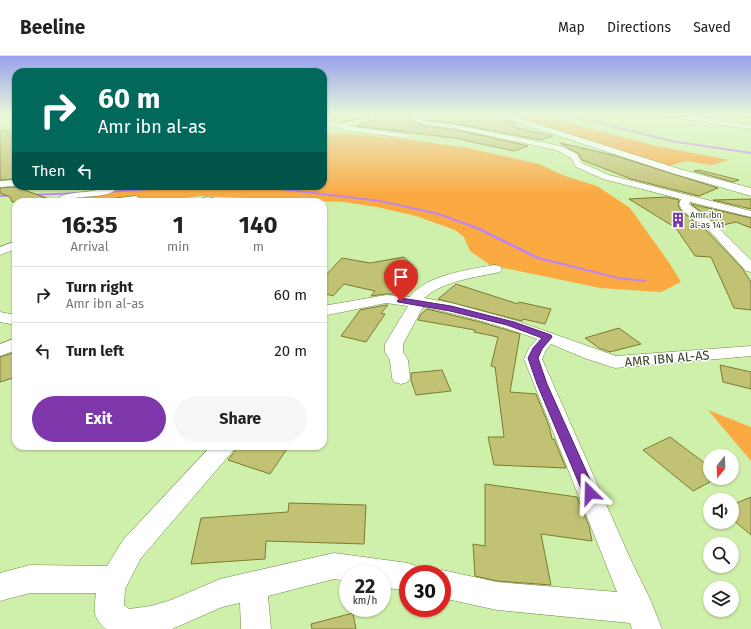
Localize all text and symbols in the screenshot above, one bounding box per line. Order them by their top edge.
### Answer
text: Beeline [20,16,85,39]
text: Map [558,19,585,36]
text: Directions [607,19,671,36]
text: Saved [693,19,731,36]
text: 60 m [98,82,160,115]
icon: right [32,84,84,136]
text: Amr ibn al-as [98,116,206,138]
icon: left [74,160,96,182]
text: Then [32,162,66,180]
place label: Amr ibn al-as 141 [690,210,724,230]
text: 16:35 [61,211,118,239]
text: 1 [173,211,184,239]
text: 140 [239,211,278,239]
building icon: Amr ibn al-as 141 [669,211,687,229]
text: Arrival [70,239,109,254]
text: min [167,239,189,254]
text: m [253,239,264,254]
pin [384,260,418,301]
icon: arrive [390,266,412,288]
text: Turn right [66,278,133,296]
icon: right [32,284,54,306]
text: 60 m [274,286,307,304]
text: Amr ibn al-as [66,296,144,311]
icon: left [32,340,54,362]
text: Turn left [66,342,124,360]
text: 20 m [274,342,307,360]
street label: AMR IBN AL-AS [624,347,710,370]
button: Exit [32,396,166,442]
button: Share [174,396,307,442]
north arrow [703,449,739,485]
map controls [703,449,739,617]
position arrow [569,472,611,514]
button: sound [703,493,739,529]
button: search [703,537,739,573]
speed limit sign: 30 [399,565,451,617]
text: 22 [355,574,375,598]
button: layers [703,581,739,617]
text: km/h [353,595,377,607]

